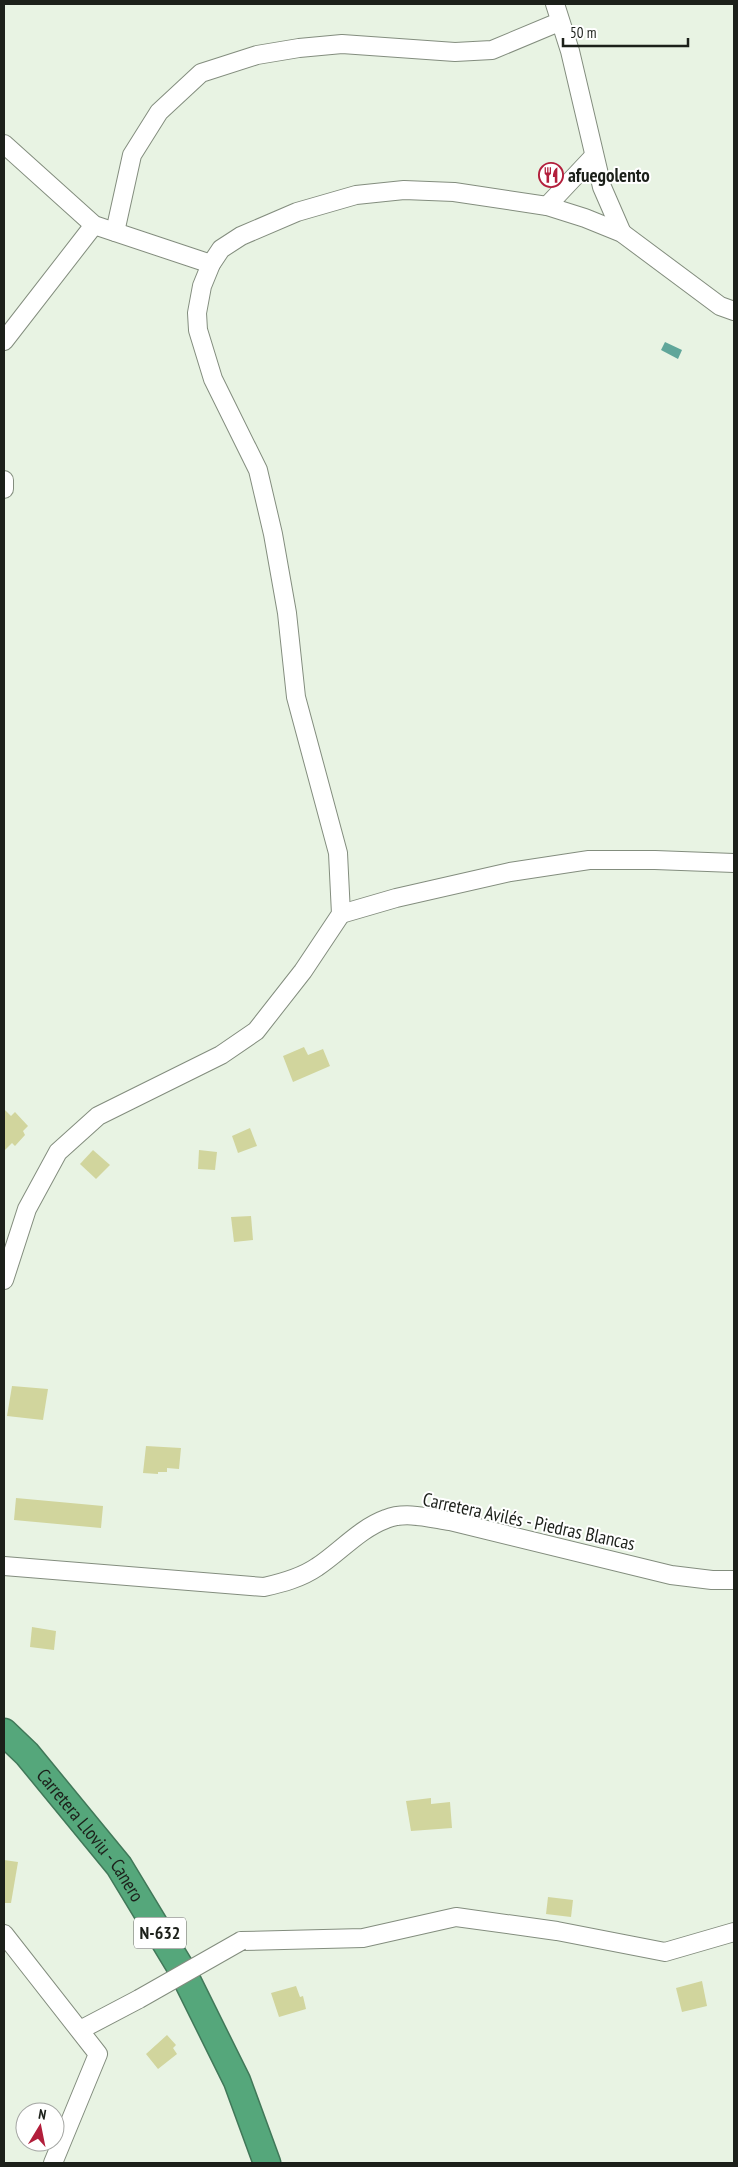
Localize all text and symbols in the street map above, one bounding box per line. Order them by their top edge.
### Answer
scale bar [563,15,688,47]
text: 50 m [570,23,596,42]
restaurant icon: afuegolento [538,162,564,188]
place label: afuegolento [568,163,650,187]
street label: Carretera Avilés - Piedras Blancas [421,1487,637,1555]
street label: Carretera Lloviu - Canero [32,1763,150,1906]
road number: N-632 [134,1918,186,1949]
north arrow [15,2102,65,2152]
text: N [37,2105,48,2124]

